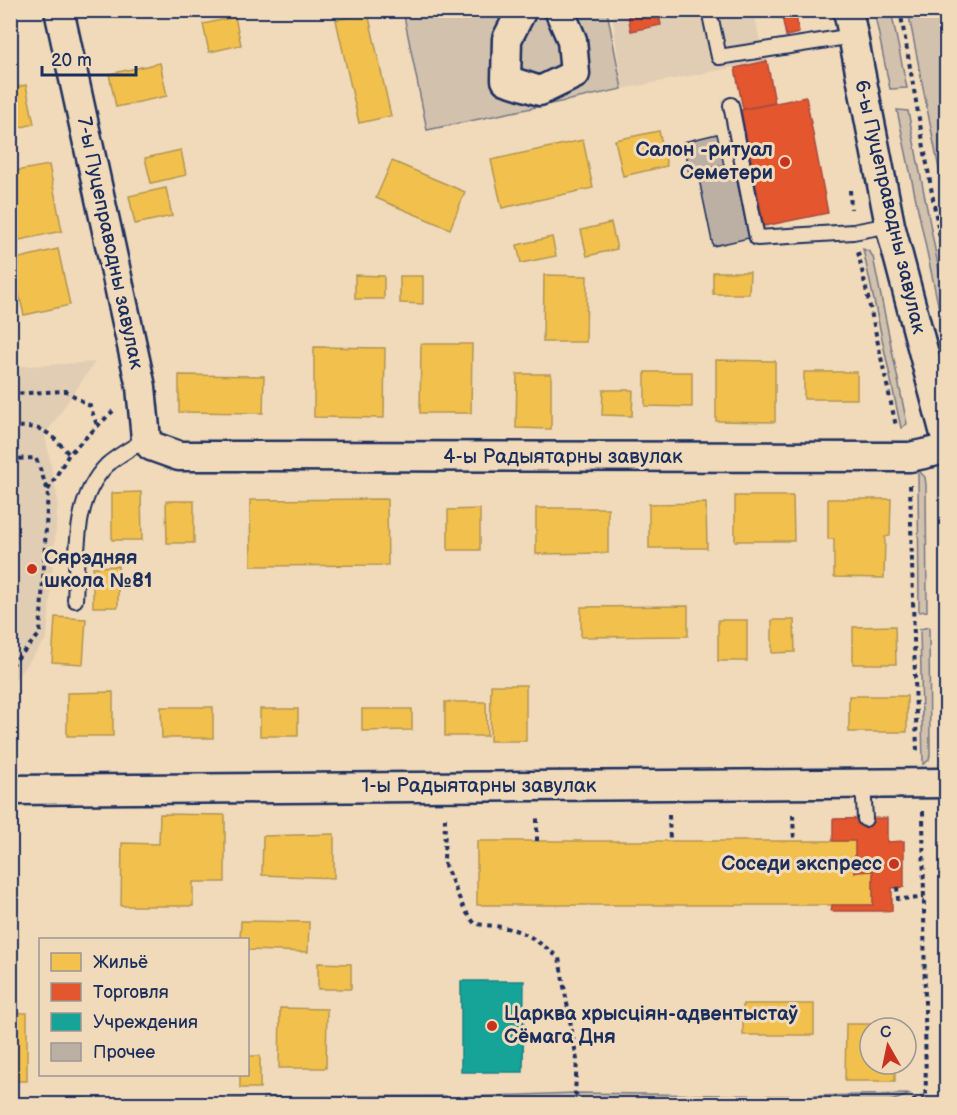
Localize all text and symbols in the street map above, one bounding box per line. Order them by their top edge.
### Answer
scale bar [42,39,136,77]
text: 20 m [51,50,92,71]
street label: 6-ы Пуцеправодны завулак [849,78,931,337]
street label: 7-ы Пуцеправодны завулак [72,115,149,372]
place label: Салон -ритуал Семетери [635,138,773,185]
marker: Салон -ритуал Семетери [778,155,792,169]
street label: 4-ы Радыятарны завулак [443,445,683,469]
place label: Сярэдняя школа №81 [44,546,152,593]
marker: Сярэдняя школа №81 [25,562,39,576]
street label: 1-ы Радыятарны завулак [362,774,597,798]
place label: Соседи экспресс [721,852,882,876]
marker: Соседи экспресс [887,857,901,871]
legend [39,938,249,1076]
text: Жильё [93,952,148,973]
text: Торговля [93,982,169,1003]
place label: Царква хрысціян-адвентыстаў Сёмага Дня [504,1002,798,1049]
text: Учреждения [93,1012,198,1033]
north arrow [858,1016,918,1076]
marker: Царква хрысціян-адвентыстаў Сёмага Дня [485,1019,499,1033]
text: С [879,1022,893,1043]
text: Прочее [93,1042,155,1063]

